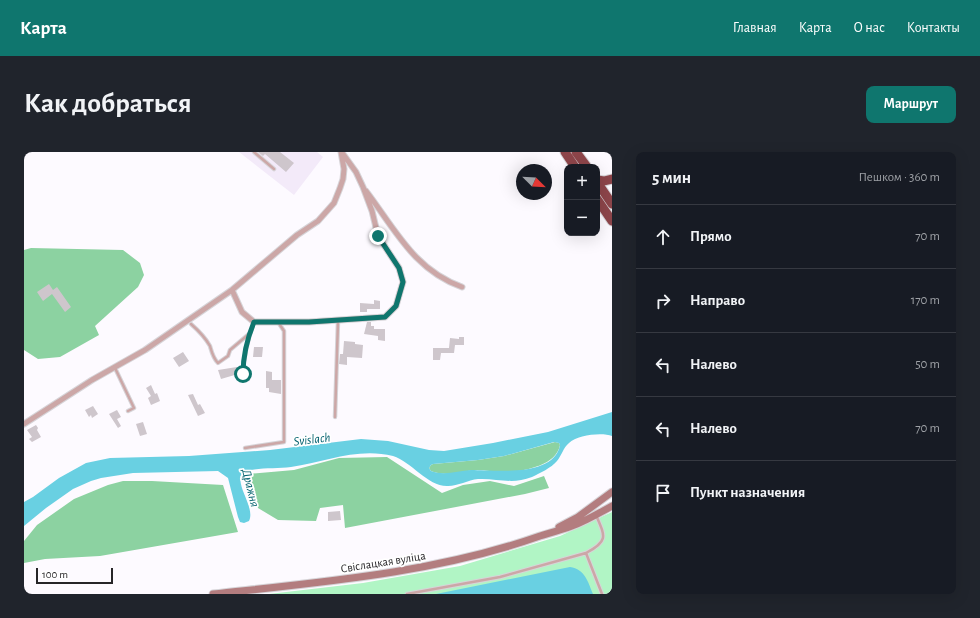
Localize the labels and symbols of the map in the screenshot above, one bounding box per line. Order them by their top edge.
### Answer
north arrow [516,164,552,200]
route end [369,227,387,245]
route start [234,365,252,383]
water label: Svislach [293,431,331,449]
water label: Дражня [239,467,261,508]
street label: Свіслацкая вуліца [340,549,427,576]
scale bar [36,566,113,585]

